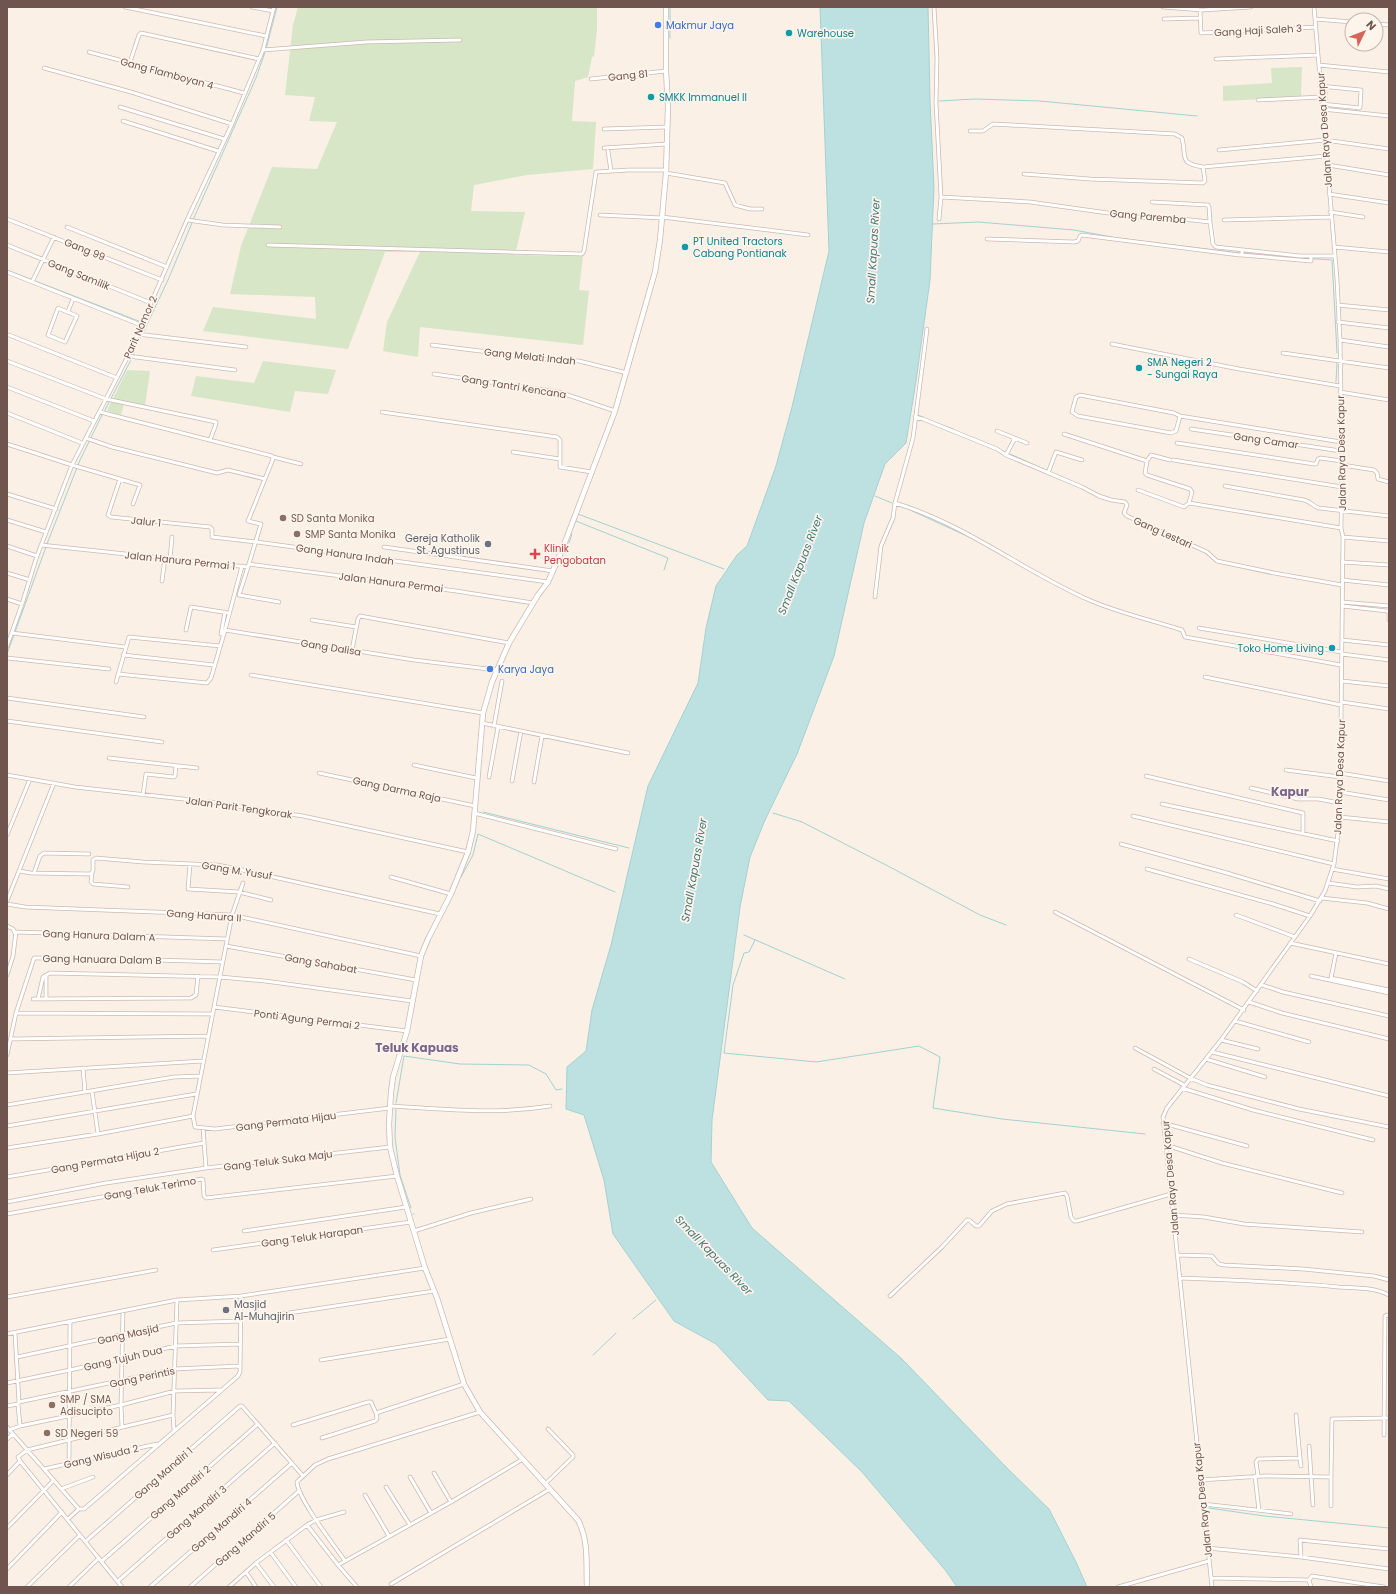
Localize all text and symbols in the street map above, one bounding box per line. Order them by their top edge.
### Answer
north arrow [1344,12,1384,52]
text: N [1363,17,1380,34]
place label: Makmur Jaya [666,18,734,33]
marker: Makmur Jaya [653,20,663,30]
street label: Gang Haji Saleh 3 [1214,21,1302,40]
place label: Warehouse [797,26,854,41]
marker: Warehouse [784,28,794,38]
street label: Gang Flamboyan 4 [119,54,215,93]
street label: Gang 81 [607,66,649,85]
street label: Jalan Raya Desa Kapur [1313,71,1336,188]
place label: SMKK Immanuel II [659,90,747,105]
marker: SMKK Immanuel II [646,92,656,102]
water label: Small Kapuas River [862,197,884,304]
street label: Gang Paremba [1109,206,1187,227]
street label: Gang 99 [62,234,108,264]
place label: PT United Tractors Cabang Pontianak [693,234,787,261]
marker: PT United Tractors Cabang Pontianak [680,242,690,252]
street label: Gang Samilik [45,255,113,294]
street label: Parit Nomor 2 [120,293,161,361]
street label: Gang Melati Indah [483,344,576,369]
place label: SMA Negeri 2 - Sungai Raya [1147,355,1218,382]
marker: SMA Negeri 2 - Sungai Raya [1134,363,1144,373]
street label: Gang Tantri Kencana [460,371,567,402]
street label: Jalan Raya Desa Kapur [1333,395,1350,511]
street label: Gang Camar [1232,429,1300,453]
place label: SD Santa Monika [291,511,375,526]
street label: Jalur 1 [130,512,162,531]
water label: Small Kapuas River [774,512,827,617]
marker: SD Santa Monika [278,513,288,523]
street label: Gang Lestari [1131,513,1194,552]
place label: SMP Santa Monika [305,527,396,542]
marker: SMP Santa Monika [292,529,302,539]
place label: Gereja Katholik St. Agustinus [405,531,481,558]
marker: Gereja Katholik St. Agustinus [483,539,493,549]
street label: Gang Hanura Indah [295,540,395,569]
place label: Klinik Pengobatan [544,541,606,568]
street label: Jalan Hanura Permai 1 [124,547,236,574]
marker: Klinik Pengobatan [529,548,541,560]
street label: Jalan Hanura Permai [338,569,444,596]
street label: Gang Dalisa [300,635,362,660]
place label: Toko Home Living [1237,641,1324,656]
marker: Toko Home Living [1327,643,1337,653]
place label: Karya Jaya [498,662,554,677]
marker: Karya Jaya [485,664,495,674]
street label: Jalan Raya Desa Kapur [1330,719,1349,835]
street label: Gang Darma Raja [351,773,442,806]
district label: Kapur [1271,783,1309,800]
street label: Jalan Parit Tengkorak [185,793,294,823]
water label: Small Kapuas River [677,816,711,923]
street label: Gang M. Yusuf [201,858,273,883]
street label: Gang Hanura II [166,905,242,926]
street label: Gang Hanura Dalam A [42,926,156,945]
street label: Gang Sahabat [284,950,359,977]
street label: Gang Hanuara Dalam B [42,951,162,968]
street label: Ponti Agung Permai 2 [253,1006,361,1033]
district label: Teluk Kapuas [375,1039,459,1056]
street label: Gang Permata Hijau [235,1108,337,1135]
street label: Jalan Raya Desa Kapur [1158,1119,1183,1236]
street label: Gang Permata Hijau 2 [50,1144,161,1177]
street label: Gang Teluk Suka Maju [223,1146,333,1175]
street label: Gang Teluk Terimo [103,1173,197,1204]
water label: Small Kapuas River [672,1212,757,1299]
street label: Gang Teluk Harapan [260,1222,364,1251]
place label: Masjid Al-Muhajirin [234,1297,294,1324]
marker: Masjid Al-Muhajirin [221,1305,231,1315]
street label: Gang Masjid [96,1321,160,1348]
street label: Gang Tujuh Dua [82,1342,164,1375]
street label: Gang Perintis [108,1363,176,1392]
place label: SMP / SMA Adisucipto [60,1392,113,1419]
marker: SMP / SMA Adisucipto [47,1400,57,1410]
place label: SD Negeri 59 [55,1426,118,1441]
marker: SD Negeri 59 [42,1428,52,1438]
street label: Gang Wisuda 2 [62,1441,140,1472]
street label: Jalan Raya Desa Kapur [1189,1441,1216,1558]
street label: Gang Mandiri 1 [131,1444,196,1503]
street label: Gang Mandiri 2 [147,1462,214,1523]
street label: Gang Mandiri 3 [163,1482,230,1543]
street label: Gang Mandiri 4 [188,1495,255,1556]
street label: Gang Mandiri 5 [212,1509,279,1570]

